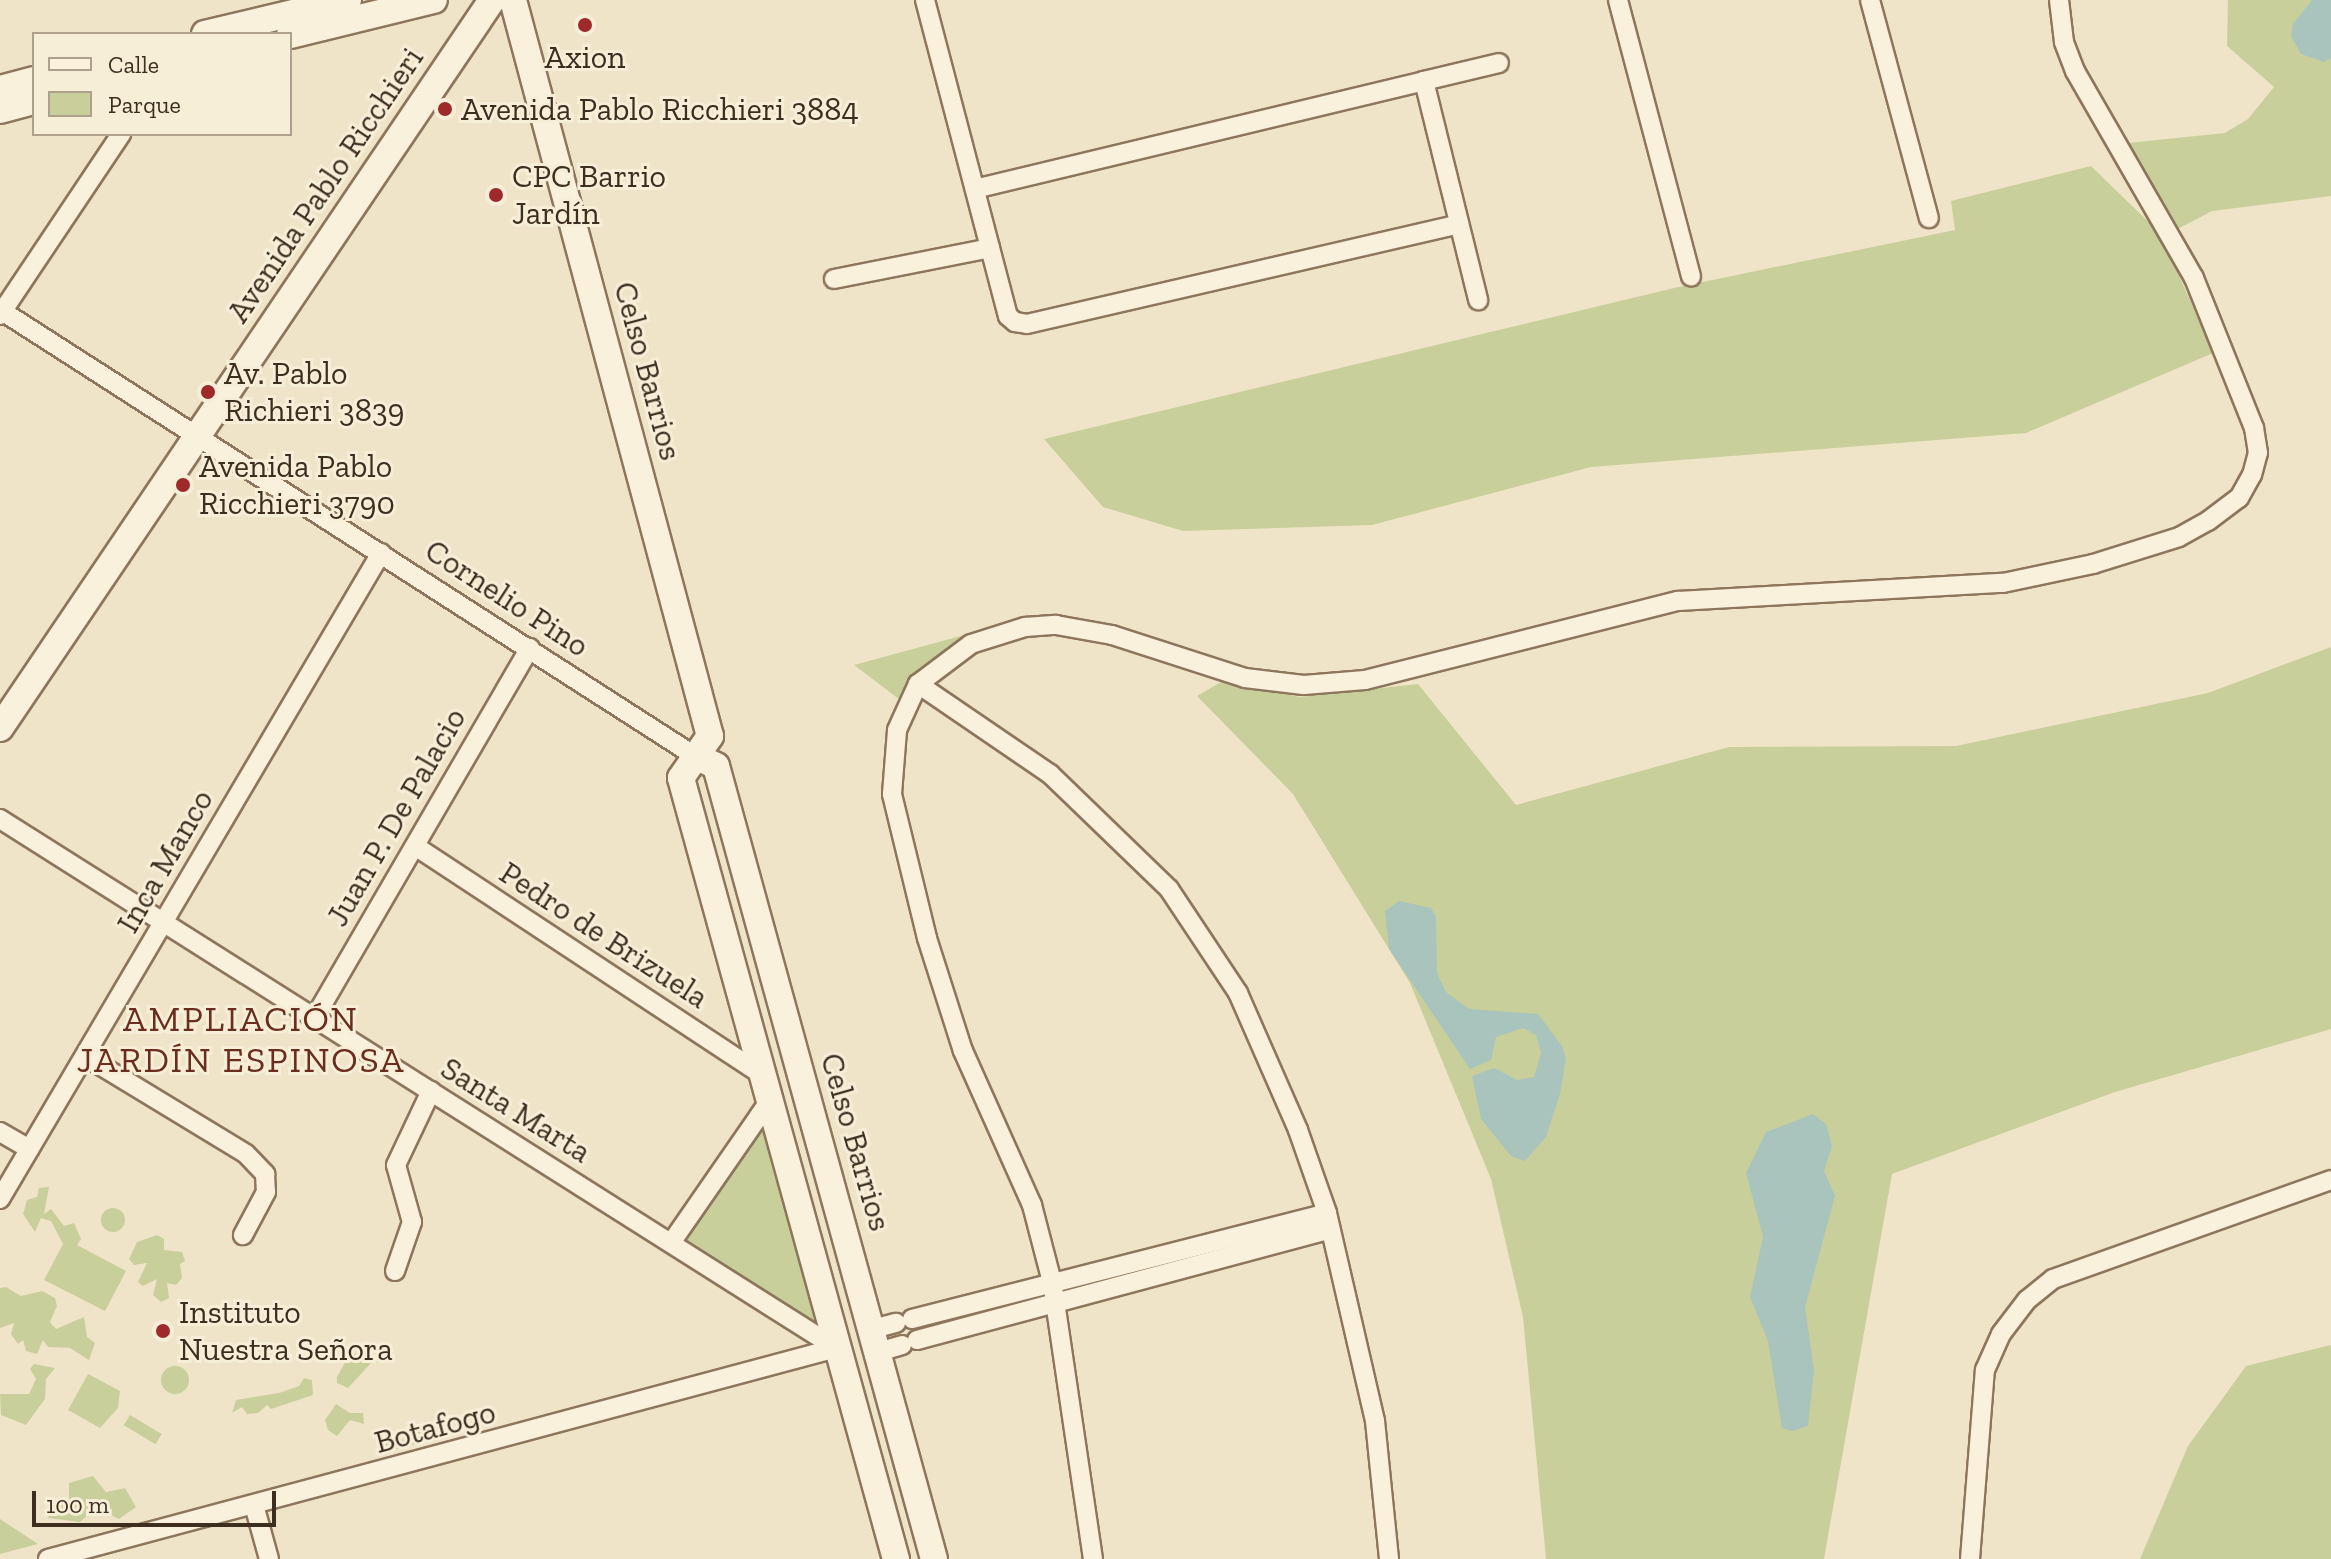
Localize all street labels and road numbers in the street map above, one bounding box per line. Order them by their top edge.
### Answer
street label: Avenida Pablo Ricchieri [219,40,431,330]
street label: Celso Barrios [606,278,690,464]
street label: Cornelio Pino [418,531,596,665]
street label: Juan P. De Palacio [318,701,474,933]
street label: Inca Manco [109,783,221,939]
street label: Pedro de Brizuela [493,853,715,1017]
street label: Santa Marta [434,1049,598,1171]
street label: Celso Barrios [812,1049,900,1235]
street label: Botafogo [370,1392,500,1462]

